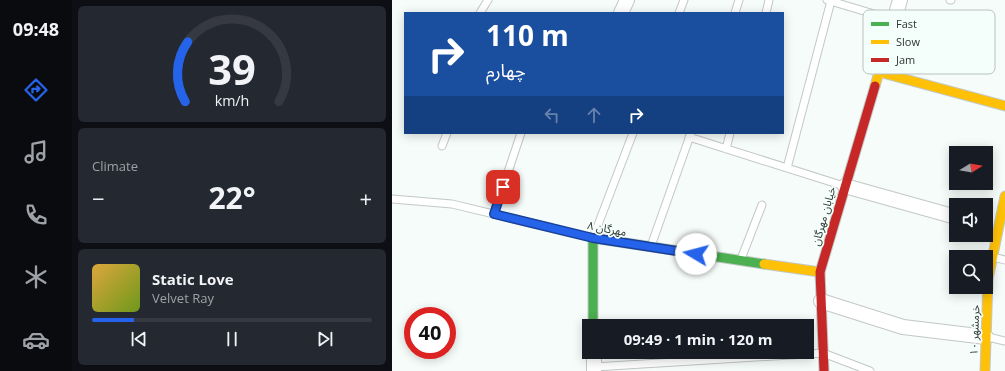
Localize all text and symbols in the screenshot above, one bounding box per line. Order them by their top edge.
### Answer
legend [863,10,995,74]
text: 110 m [486,16,569,54]
text: Fast [896,16,917,31]
text: 09:48 [13,17,59,41]
icon: right [420,28,472,80]
text: Slow [896,34,920,49]
text: 39 [208,41,256,97]
text: Jam [895,52,915,67]
text: چهارم [486,58,526,82]
icon: directions [22,76,50,104]
text: km/h [215,90,249,109]
icon: left [541,104,563,126]
icon: ahead [583,104,605,126]
icon: right [625,104,647,126]
icon: music [22,138,50,166]
north arrow [949,146,993,190]
map controls [949,146,993,294]
text: Climate [92,157,138,175]
pin [486,170,520,204]
icon: arrive [492,176,514,198]
text: 22° [208,177,256,218]
text: − [92,183,105,213]
text: + [359,183,372,213]
street label: خیابان مهرگان [807,184,839,247]
button: sound [949,198,993,242]
icon: phone [22,201,50,229]
street label: مهرگان ۸ [586,217,628,239]
position arrow [675,233,717,275]
button: search [949,250,993,294]
icon: climate [22,263,50,291]
text: Static Love [152,269,234,289]
text: Velvet Ray [152,289,214,307]
street label: خرمشهر ۱۰ [966,304,982,356]
speed limit sign: 40 [404,307,456,359]
icon: car [22,326,50,354]
icon: previous [128,328,150,350]
icon: pause [221,328,243,350]
icon: next [314,328,336,350]
text: 09:49 · 1 min · 120 m [624,329,772,349]

